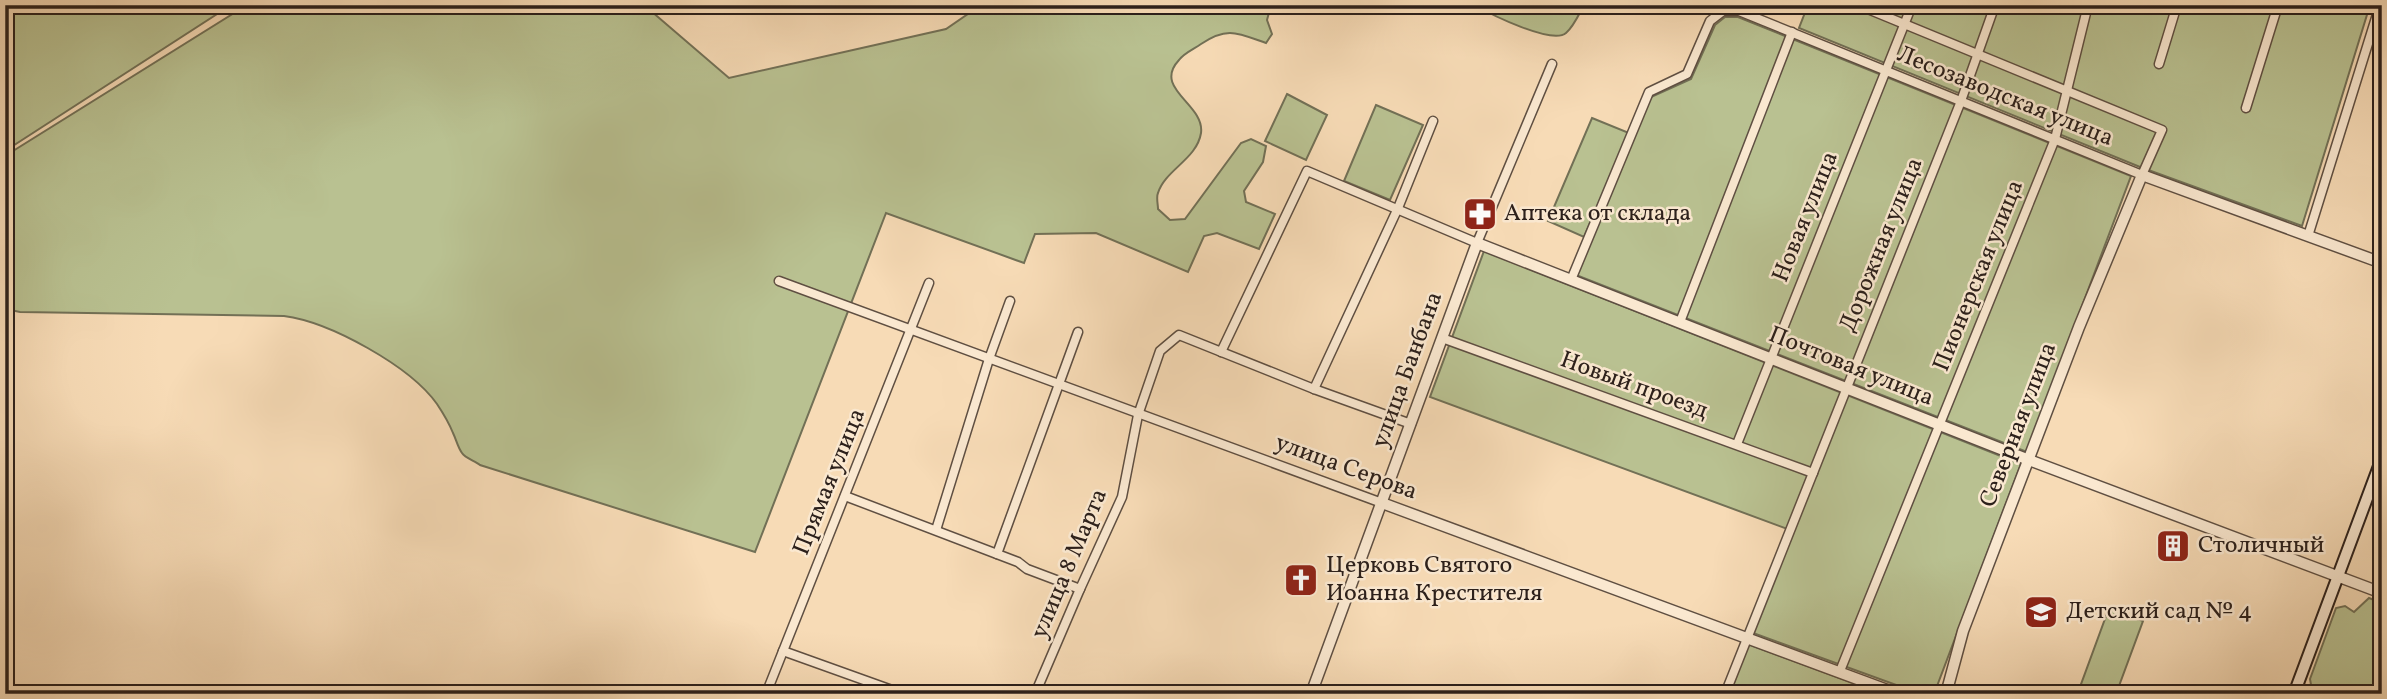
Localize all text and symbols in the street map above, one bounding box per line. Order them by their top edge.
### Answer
street label: Лесозаводская улица [1892,38,2118,156]
street label: Новая улица [1764,146,1848,288]
street label: Дорожная улица [1832,153,1932,337]
street label: Пионерская улица [1925,175,2033,377]
pharmacy icon: Аптека от склада [1461,195,1499,233]
place label: Аптека от склада [1504,197,1691,231]
street label: улица Банбана [1364,287,1452,453]
street label: Почтовая улица [1763,318,1939,416]
street label: Северная улица [1972,338,2066,512]
street label: Новый проезд [1555,343,1713,429]
street label: Прямая улица [785,403,875,561]
street label: улица Серова [1270,426,1422,510]
street label: улица 8 Марта [1023,484,1117,644]
building icon: Столичный [2154,527,2192,565]
place label: Столичный [2198,529,2324,563]
place label: Церковь Святого Иоанна Крестителя [1326,549,1543,611]
church icon: Церковь Святого Иоанна Крестителя [1282,561,1320,599]
school or university icon: Детский сад № 4 [2022,593,2060,631]
place label: Детский сад № 4 [2066,595,2252,629]

